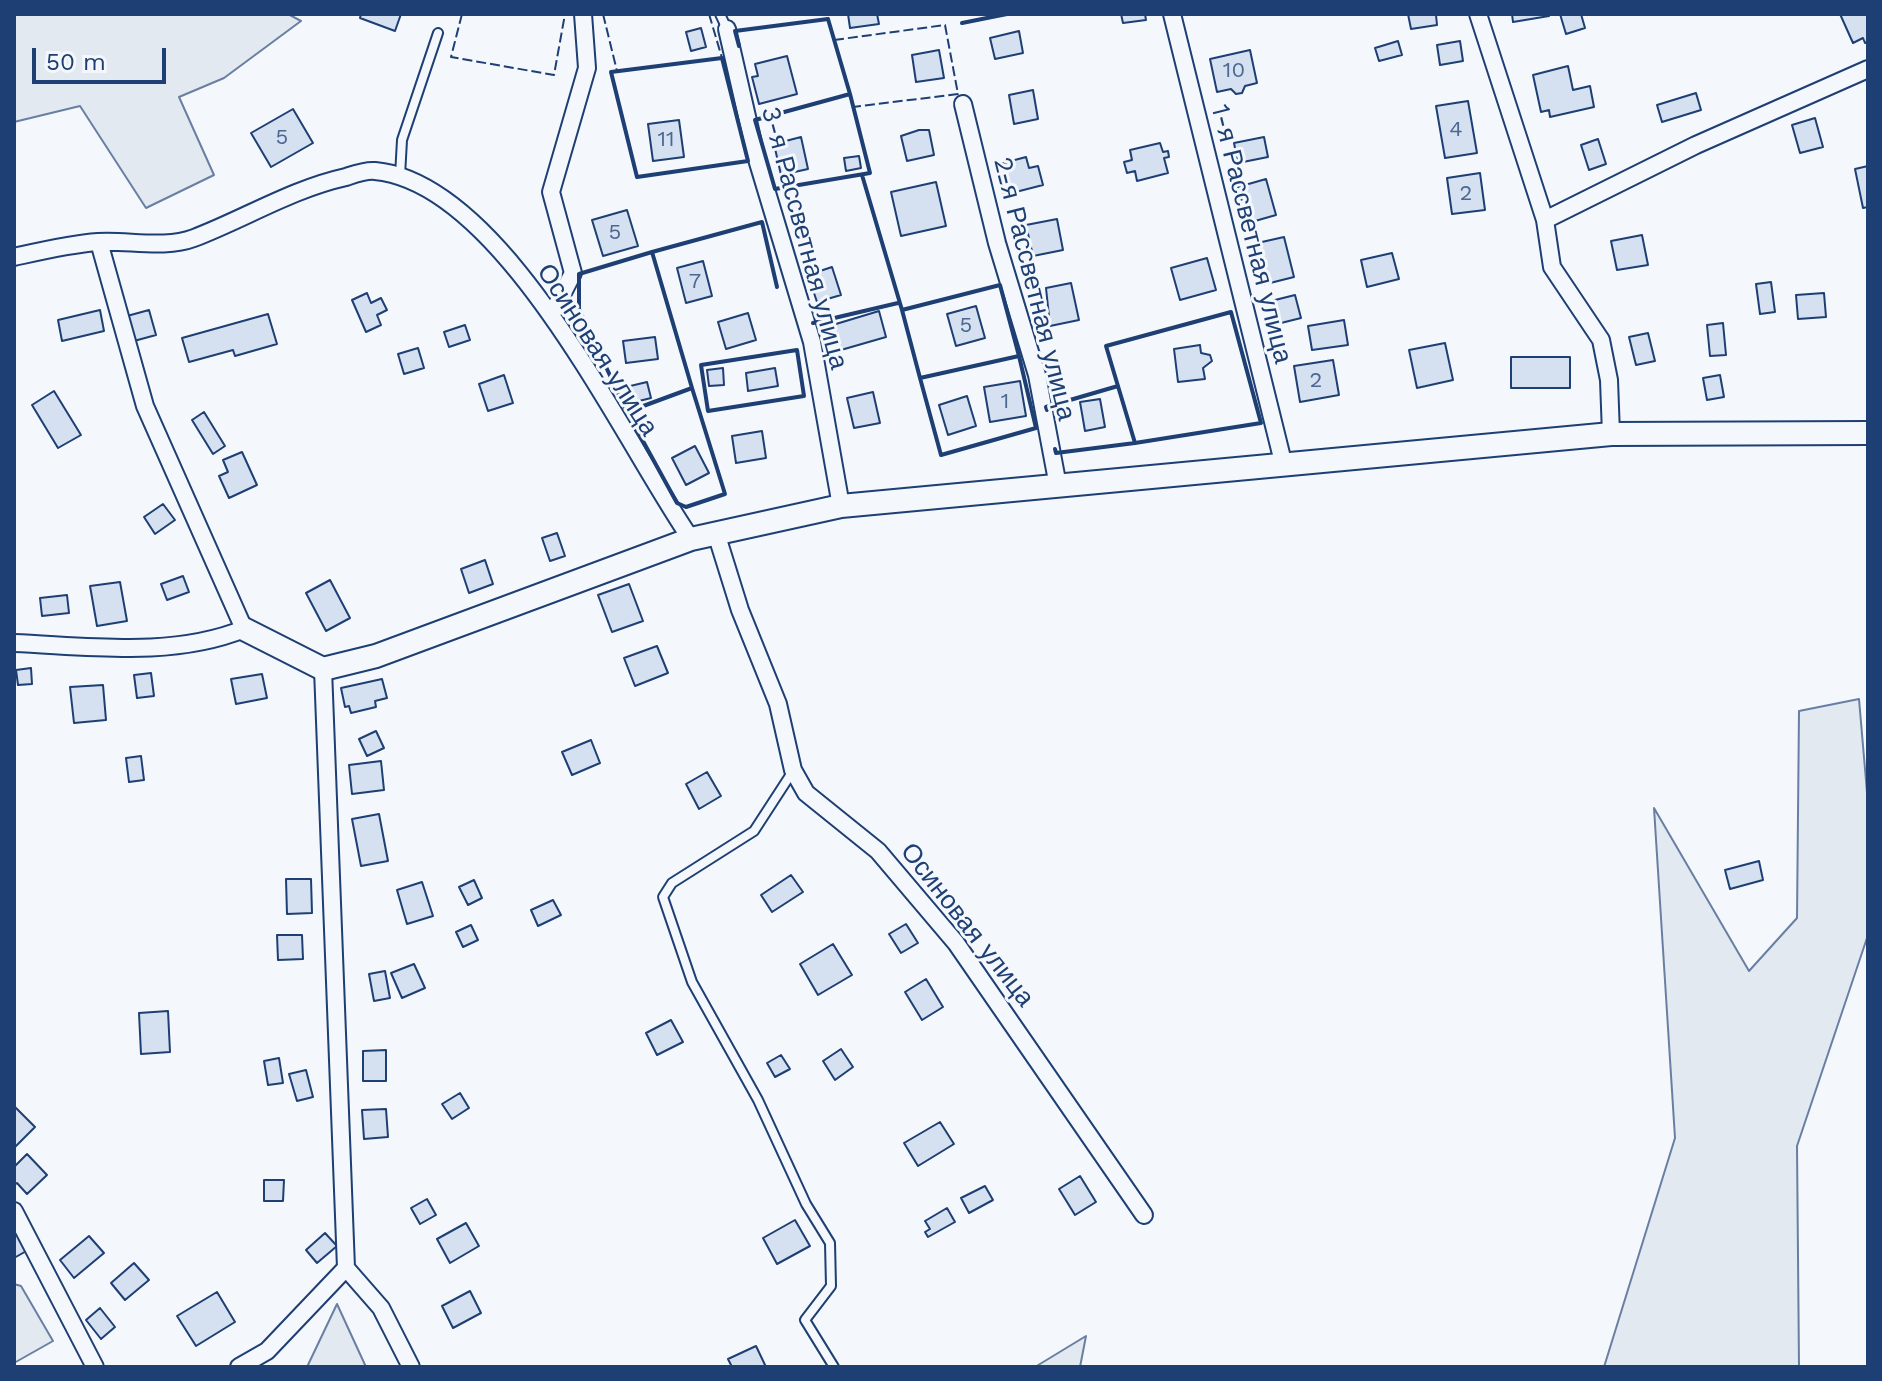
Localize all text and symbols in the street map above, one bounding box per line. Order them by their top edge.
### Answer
scale bar [36,32,170,82]
text: 50 m [46,48,106,76]
house number: 10 [1223,58,1245,84]
street label: 1-я Рассветная улица [1204,101,1298,367]
street label: 3-я Рассветная улица [754,103,854,373]
house number: 4 [1449,117,1463,143]
house number: 5 [276,125,288,151]
house number: 11 [657,127,675,153]
street label: 2-я Рассветная улица [986,154,1082,424]
house number: 2 [1460,181,1472,207]
house number: 5 [609,220,621,246]
street label: Осиновая улица [530,258,664,442]
house number: 7 [689,269,701,295]
house number: 5 [960,313,972,339]
house number: 2 [1310,368,1322,394]
house number: 1 [1001,389,1009,415]
street label: Осиновая улица [893,837,1041,1013]

